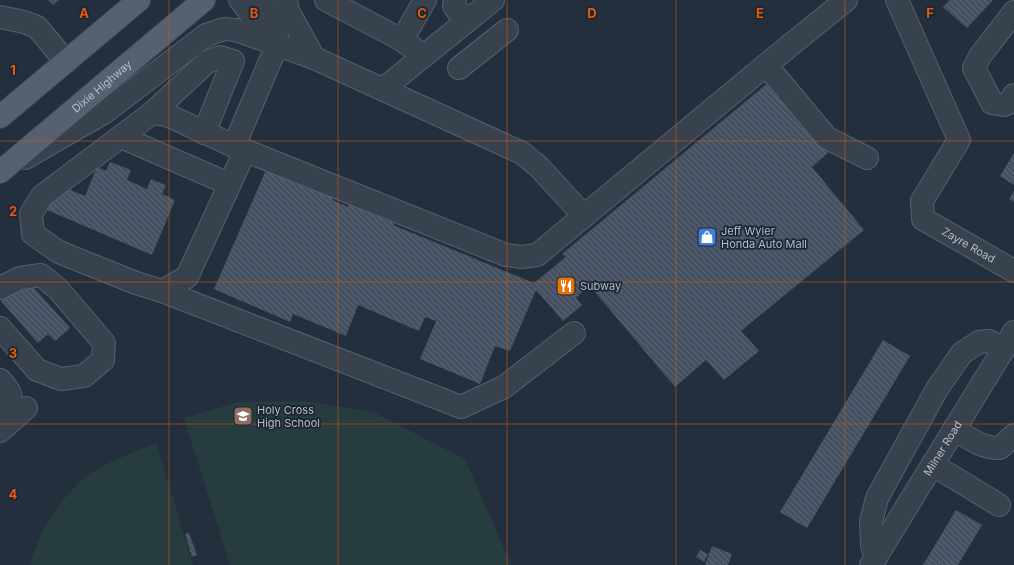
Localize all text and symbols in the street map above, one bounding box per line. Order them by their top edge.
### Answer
text: A [79,5,89,21]
text: B [250,5,259,21]
text: C [417,5,427,21]
text: D [587,5,597,21]
text: E [756,5,764,21]
text: F [926,5,934,21]
street label: Dixie Highway [69,57,135,116]
text: 1 [10,62,16,78]
text: 2 [9,203,17,219]
place label: Jeff Wyler Honda Auto Mall [721,224,807,251]
street label: Zayre Road [939,224,998,266]
shop icon: Jeff Wyler Honda Auto Mall [696,226,718,248]
restaurant icon: Subway [555,275,577,297]
place label: Subway [580,279,621,293]
text: 3 [9,345,17,361]
place label: Holy Cross High School [257,403,320,430]
school or university icon: Holy Cross High School [232,405,254,427]
street label: Milner Road [920,418,965,478]
text: 4 [9,486,18,502]

